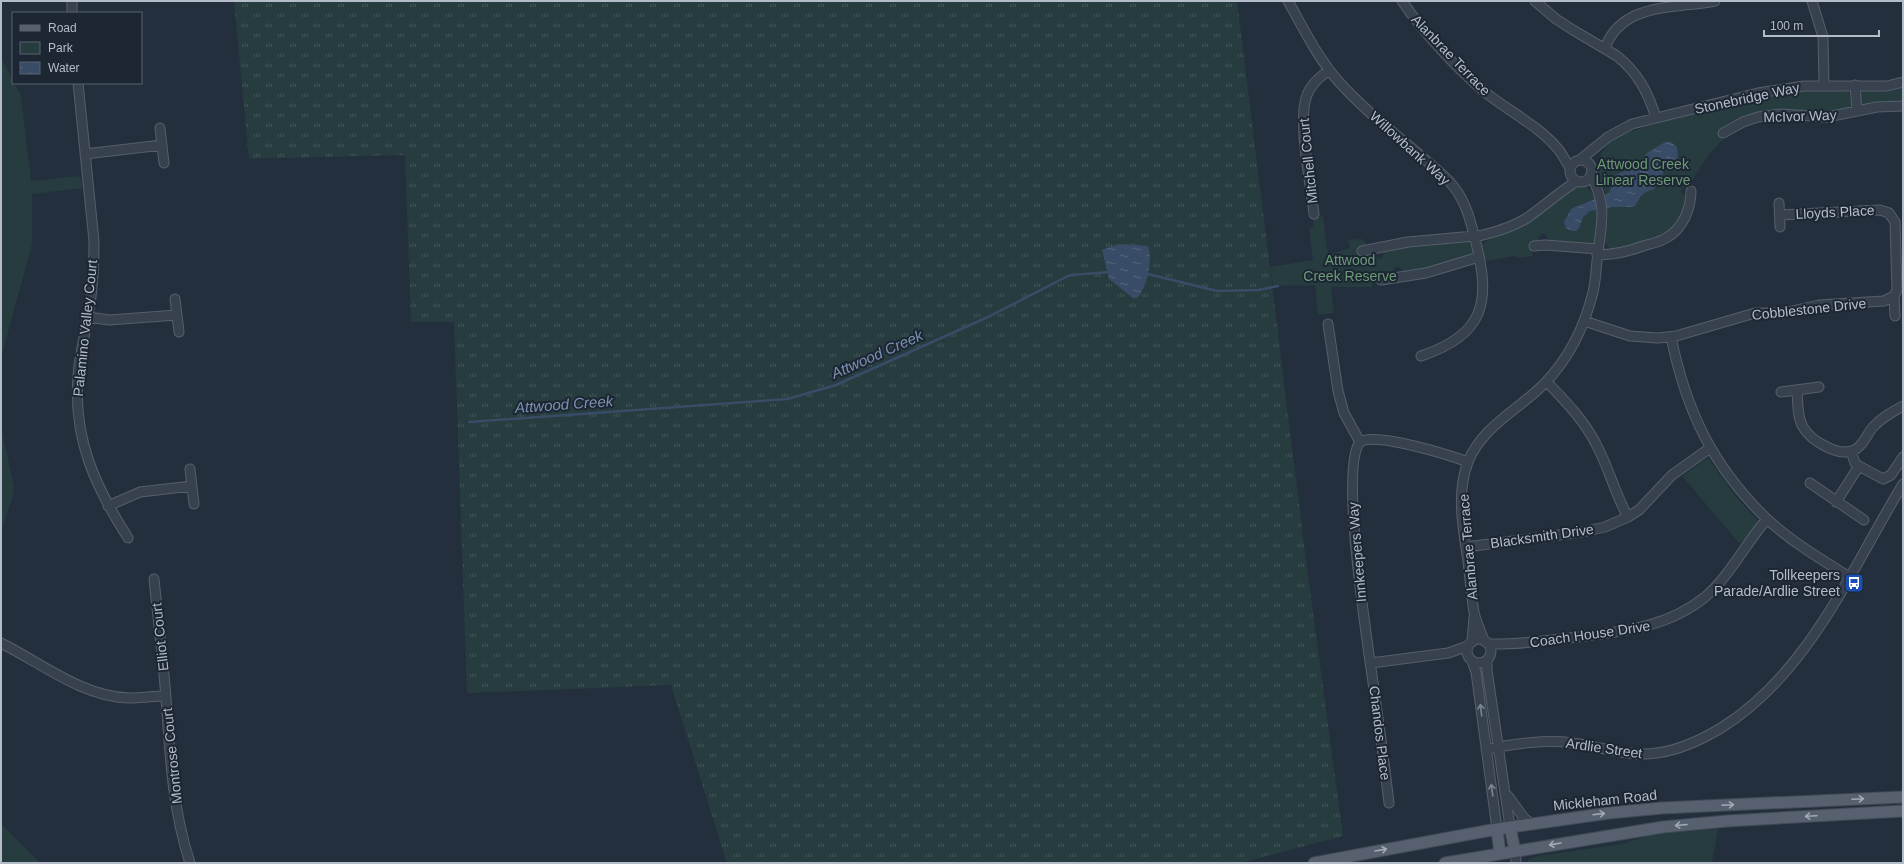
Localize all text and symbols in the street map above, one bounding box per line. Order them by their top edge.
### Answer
street label: Alanbrae Terrace [1408,11,1494,99]
legend [12,12,142,84]
scale bar [1764,12,1879,38]
text: 100 m [1770,19,1803,33]
text: Road [48,21,77,35]
text: Park [48,41,74,55]
text: Water [48,61,80,75]
street label: Stonebridge Way [1693,79,1801,117]
street label: McIvor Way [1763,107,1837,125]
street label: Willowbank Way [1367,108,1453,188]
street label: Mitchell Court [1296,118,1320,204]
park label: Attwood Creek Linear Reserve [1596,156,1691,188]
street label: Lloyds Place [1795,202,1875,222]
park label: Attwood Creek Reserve [1303,252,1397,284]
street label: Palamino Valley Court [70,259,100,397]
street label: Cobblestone Drive [1751,295,1867,323]
water label: Attwood Creek [828,326,927,382]
water label: Attwood Creek [513,392,615,416]
street label: Alanbrae Terrace [1455,493,1481,601]
street label: Innkeepers Way [1345,501,1369,603]
street label: Blacksmith Drive [1489,521,1595,551]
place label: Tollkeepers Parade/Ardlie Street [1714,567,1840,599]
bus stop icon: Tollkeepers Parade/Ardlie Street [1843,572,1865,594]
street label: Elliot Court [148,602,172,672]
street label: Coach House Drive [1529,618,1651,650]
street label: Chandos Place [1366,685,1394,781]
one-way arrow [1477,704,1485,717]
street label: Montrose Court [159,707,185,805]
street label: Ardlie Street [1565,735,1643,761]
one-way arrow [1488,784,1496,797]
street label: Mickleham Road [1552,787,1658,813]
one-way arrow [1851,795,1864,802]
one-way arrow [1721,801,1734,809]
one-way arrow [1592,810,1605,818]
one-way arrow [1805,813,1818,820]
one-way arrow [1675,822,1688,829]
one-way arrow [1549,841,1562,849]
one-way arrow [1374,846,1387,854]

